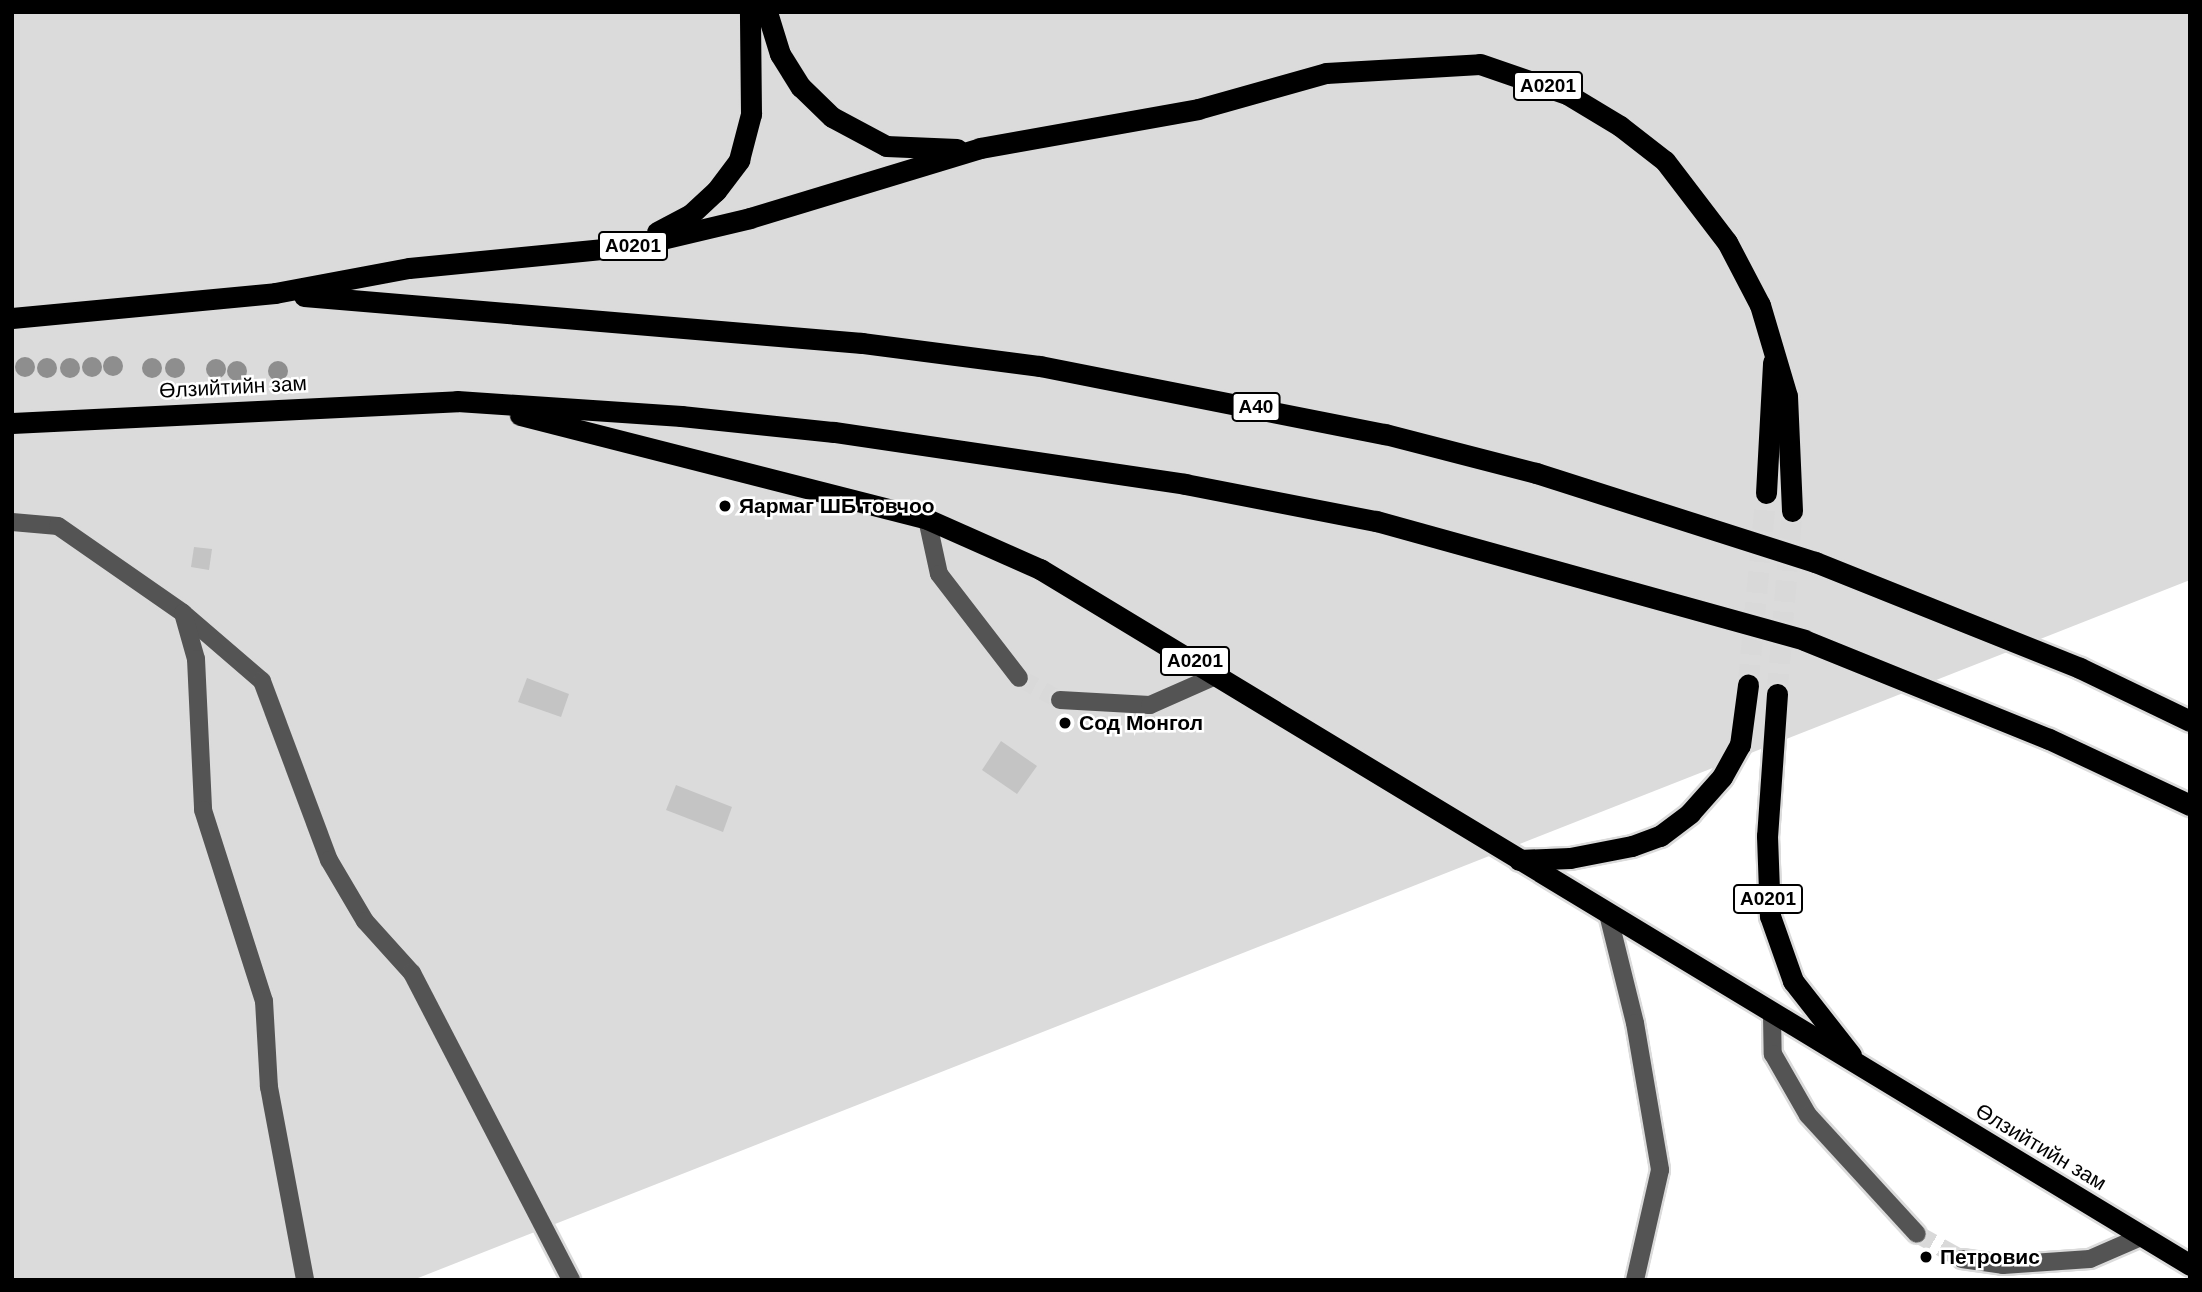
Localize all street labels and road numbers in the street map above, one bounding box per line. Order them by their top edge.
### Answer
road number: A0201 [1513,71,1583,102]
road number: A0201 [598,230,668,262]
street label: Өлзийтийн зам [158,371,308,403]
road number: A40 [1232,392,1280,422]
road number: A0201 [1160,646,1230,676]
road number: A0201 [1733,884,1803,914]
street label: Өлзийтийн зам [1971,1098,2111,1196]

